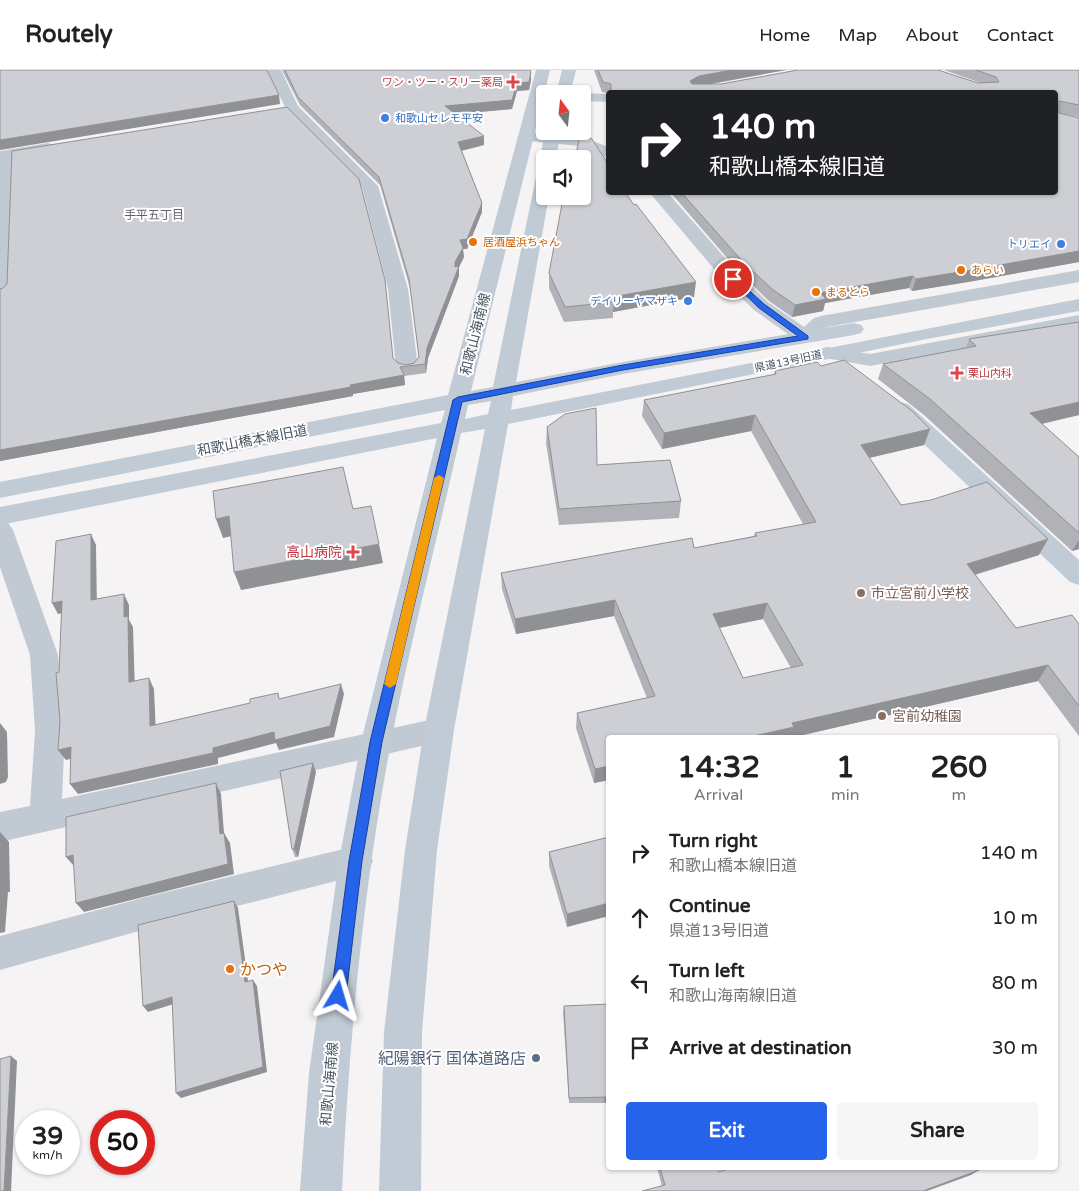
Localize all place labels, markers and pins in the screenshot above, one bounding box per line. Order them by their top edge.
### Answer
place label: ワン・ツー・スリー薬局 [382,76,503,89]
marker: ワン・ツー・スリー薬局 [507,76,519,88]
marker: 和歌山セレモ平安 [379,112,391,124]
place label: 和歌山セレモ平安 [395,112,483,125]
marker: 居酒屋浜ちゃん [467,236,479,248]
place label: 居酒屋浜ちゃん [483,236,560,249]
place label: トリエイ [1007,238,1051,251]
marker: トリエイ [1055,238,1067,250]
pin [712,258,754,300]
marker: あらい [955,264,967,276]
place label: あらい [971,264,1004,277]
marker: まるとら [810,286,822,298]
place label: まるとら [826,286,870,299]
place label: デイリーヤマザキ [590,295,678,308]
marker: デイリーヤマザキ [682,295,694,307]
marker: 栗山内科 [950,366,964,380]
place label: 栗山内科 [968,367,1012,380]
place label: 高山病院 [286,544,342,561]
marker: 高山病院 [346,545,360,559]
place label: 市立宮前小学校 [871,585,969,602]
marker: 市立宮前小学校 [855,587,867,599]
place label: 宮前幼稚園 [892,708,962,725]
marker: 宮前幼稚園 [876,710,888,722]
place label: かつや [240,960,288,980]
marker: かつや [224,963,236,975]
place label: 紀陽銀行 国体道路店 [378,1049,526,1069]
marker: 紀陽銀行 国体道路店 [530,1052,542,1064]

